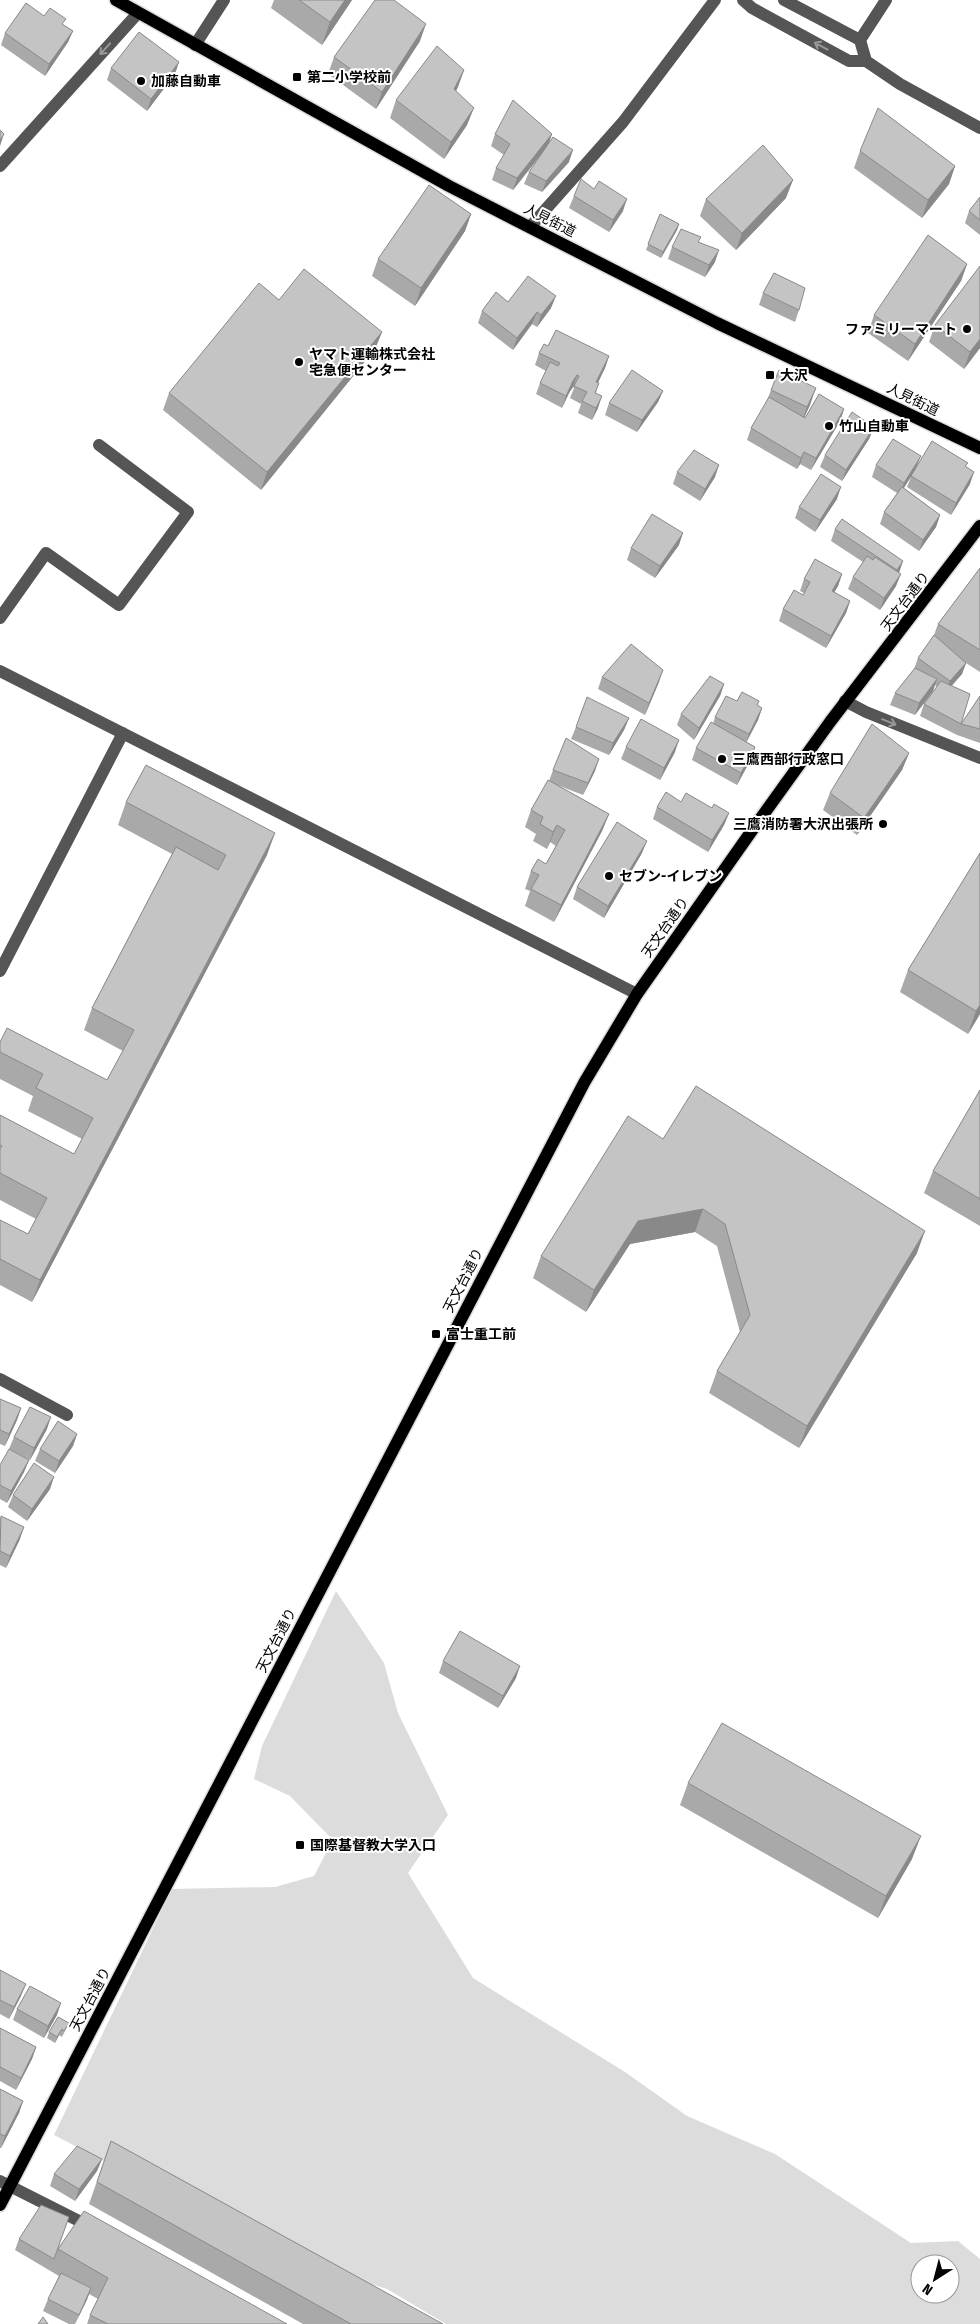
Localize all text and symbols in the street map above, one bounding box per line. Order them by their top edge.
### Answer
one-way arrow [815,40,829,50]
one-way arrow [100,43,111,56]
place label: 第二小学校前 [307,69,391,86]
marker: 第二小学校前 [291,71,303,83]
place label: 加藤自動車 [151,73,221,90]
marker: 加藤自動車 [135,75,147,87]
street label: 人見街道 [521,200,579,241]
place label: ファミリーマート [845,321,957,338]
marker: ファミリーマート [961,323,973,335]
place label: ヤマト運輸株式会社 宅急便センター [309,346,435,379]
marker: ヤマト運輸株式会社 宅急便センター [293,356,305,368]
place label: 大沢 [780,367,808,384]
marker: 大沢 [764,369,776,381]
street label: 人見街道 [884,380,942,419]
place label: 竹山自動車 [839,418,909,435]
marker: 竹山自動車 [823,420,835,432]
street label: 天文台通り [878,568,933,634]
one-way arrow [881,718,897,727]
place label: 三鷹西部行政窓口 [732,751,844,768]
marker: 三鷹西部行政窓口 [716,753,728,765]
place label: 三鷹消防署大沢出張所 [733,816,873,833]
marker: 三鷹消防署大沢出張所 [877,818,889,830]
place label: セブン-イレブン [619,868,722,885]
marker: セブン-イレブン [603,870,615,882]
street label: 天文台通り [638,894,692,961]
street label: 天文台通り [440,1245,487,1315]
place label: 富士重工前 [446,1326,516,1343]
marker: 富士重工前 [430,1328,442,1340]
street label: 天文台通り [253,1605,300,1675]
place label: 国際基督教大学入口 [310,1837,436,1854]
marker: 国際基督教大学入口 [294,1839,306,1851]
street label: 天文台通り [67,1964,114,2034]
north arrow [910,2254,960,2304]
text: N [919,2280,936,2298]

